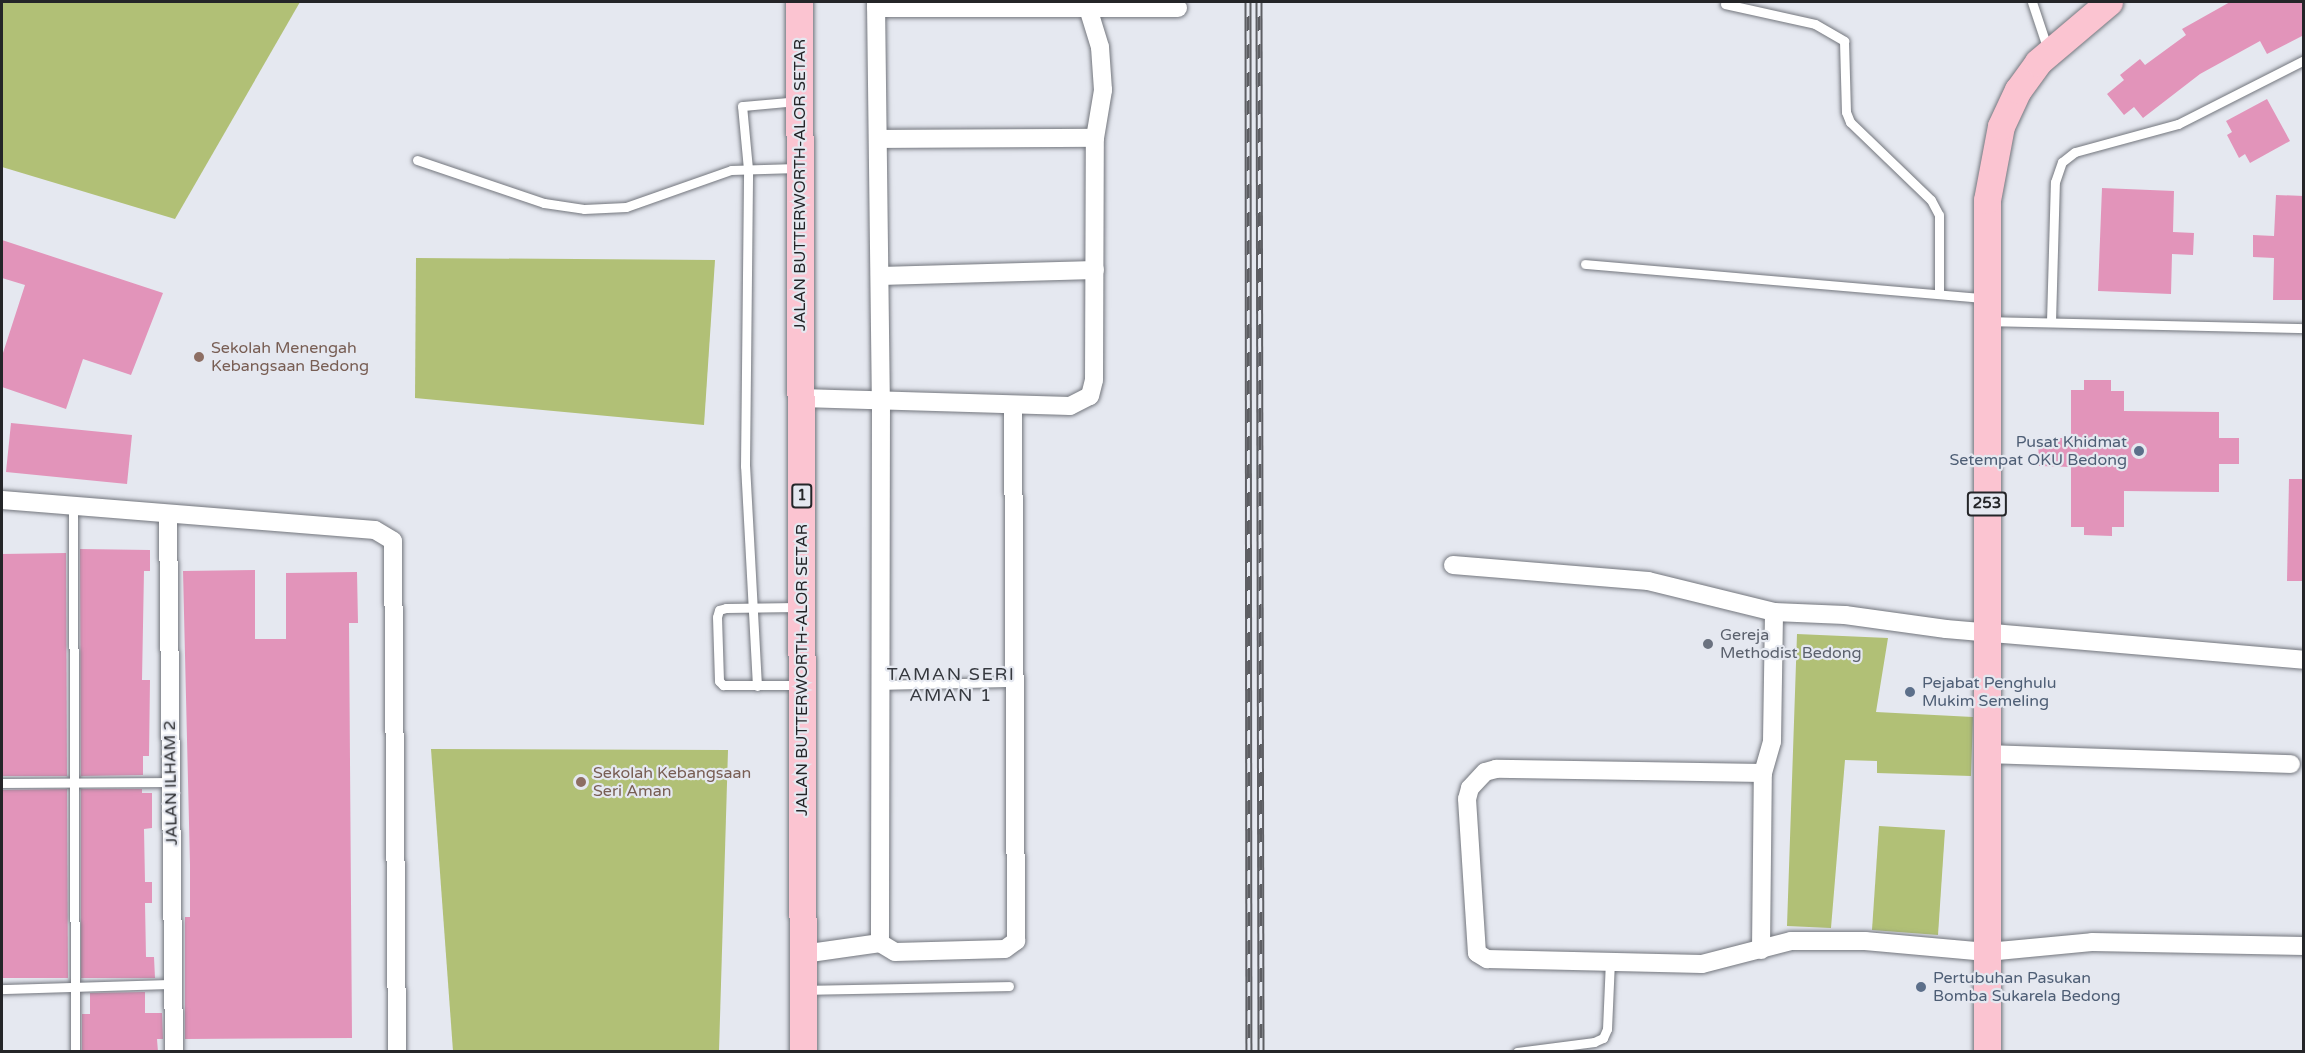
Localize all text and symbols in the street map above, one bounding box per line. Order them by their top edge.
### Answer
street label: JALAN BUTTERWORTH-ALOR SETAR [790,39,810,331]
place label: Sekolah Menengah Kebangsaan Bedong [211,338,369,376]
marker: Sekolah Menengah Kebangsaan Bedong [192,350,206,364]
place label: Pusat Khidmat Setempat OKU Bedong [1949,432,2127,470]
marker: Pusat Khidmat Setempat OKU Bedong [2132,444,2146,458]
road number: 1 [790,484,814,508]
road number: 253 [1966,492,2008,516]
street label: JALAN BUTTERWORTH-ALOR SETAR [792,524,812,816]
place label: Gereja Methodist Bedong [1720,625,1862,663]
marker: Gereja Methodist Bedong [1701,637,1715,651]
district label: TAMAN SERI AMAN 1 [887,664,1015,706]
place label: Pejabat Penghulu Mukim Semeling [1922,673,2056,711]
marker: Pejabat Penghulu Mukim Semeling [1903,685,1917,699]
street label: JALAN ILHAM 2 [160,720,182,846]
place label: Sekolah Kebangsaan Seri Aman [593,763,751,801]
marker: Sekolah Kebangsaan Seri Aman [574,775,588,789]
place label: Pertubuhan Pasukan Bomba Sukarela Bedong [1933,968,2120,1006]
marker: Pertubuhan Pasukan Bomba Sukarela Bedong [1914,980,1928,994]

